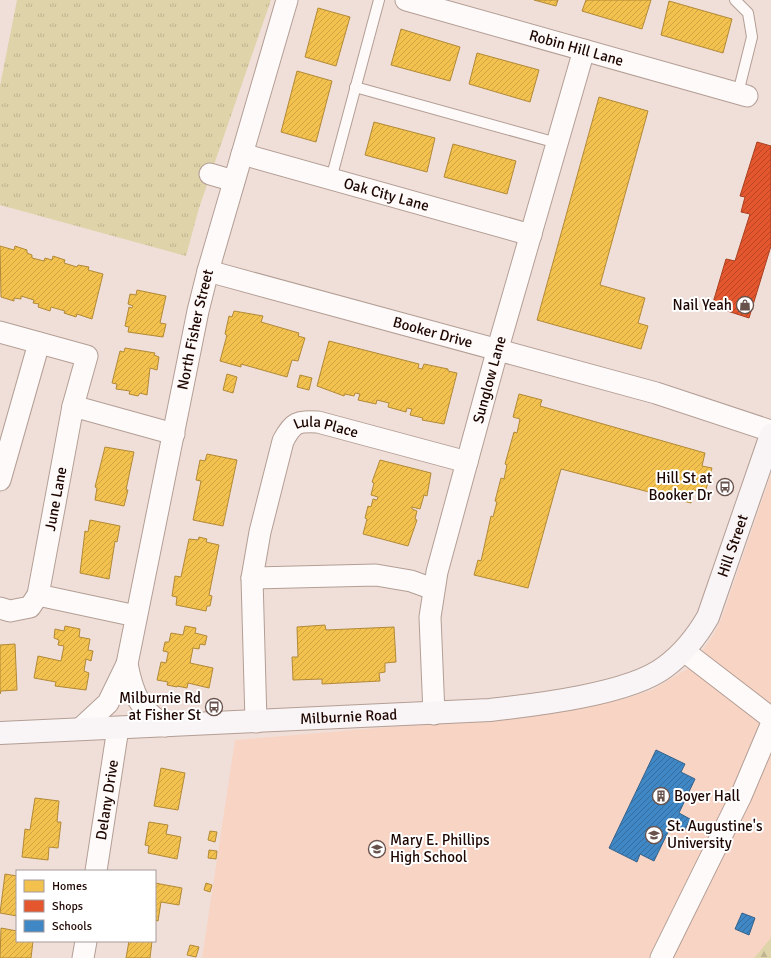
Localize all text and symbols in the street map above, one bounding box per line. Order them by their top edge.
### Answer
street label: Robin Hill Lane [527,26,626,70]
street label: Oak City Lane [342,174,431,215]
street label: North Fisher Street [173,267,217,391]
shop icon: Nail Yeah [735,295,755,315]
place label: Nail Yeah [672,296,732,314]
street label: Booker Drive [391,313,475,352]
street label: Sunglow Lane [469,334,510,425]
street label: Lula Place [290,413,360,441]
street label: June Lane [41,465,71,532]
place label: Hill St at Booker Dr [649,469,712,504]
bus stop icon: Hill St at Booker Dr [715,477,735,497]
street label: Hill Street [713,512,752,580]
place label: Milburnie Rd at Fisher St [119,689,201,724]
bus stop icon: Milburnie Rd at Fisher St [204,697,224,717]
street label: Milburnie Road [299,705,398,728]
street label: Delany Drive [92,758,122,841]
building icon: Boyer Hall [651,786,671,806]
place label: Boyer Hall [674,787,740,805]
place label: St. Augustine's University [667,817,763,852]
school or university icon: St. Augustine's University [644,825,664,845]
place label: Mary E. Phillips High School [390,831,490,866]
school or university icon: Mary E. Phillips High School [367,839,387,859]
legend [16,870,156,942]
text: Homes [52,879,87,894]
text: Shops [52,899,83,914]
text: Schools [52,919,92,934]

